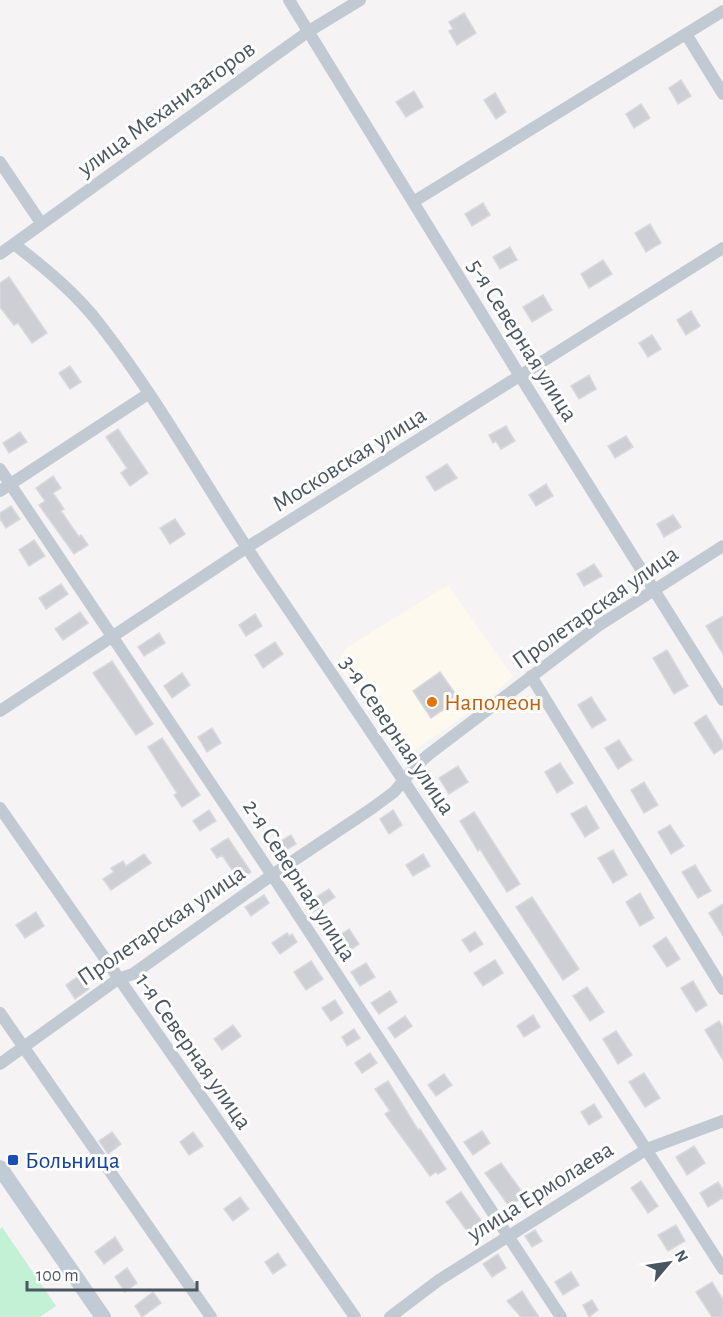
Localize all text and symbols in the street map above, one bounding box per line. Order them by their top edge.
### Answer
street label: улица Механизаторов [73,37,260,182]
street label: 5-я Северная улица [463,255,582,426]
street label: Московская улица [268,403,431,517]
street label: Пролетарская улица [508,542,683,674]
street label: 3-я Северная улица [335,652,459,819]
place label: Наполеон [444,691,542,715]
marker: Наполеон [425,695,439,709]
street label: 2-я Северная улица [238,796,360,966]
street label: Пролетарская улица [73,861,250,991]
street label: 1-я Северная улица [130,969,256,1134]
street label: улица Ермолаева [462,1137,618,1247]
place label: Больница [25,1149,120,1173]
marker: Больница [6,1153,20,1167]
north arrow [639,1233,699,1293]
text: N [672,1247,691,1265]
scale bar [27,1254,196,1292]
text: 100 m [36,1267,79,1285]

